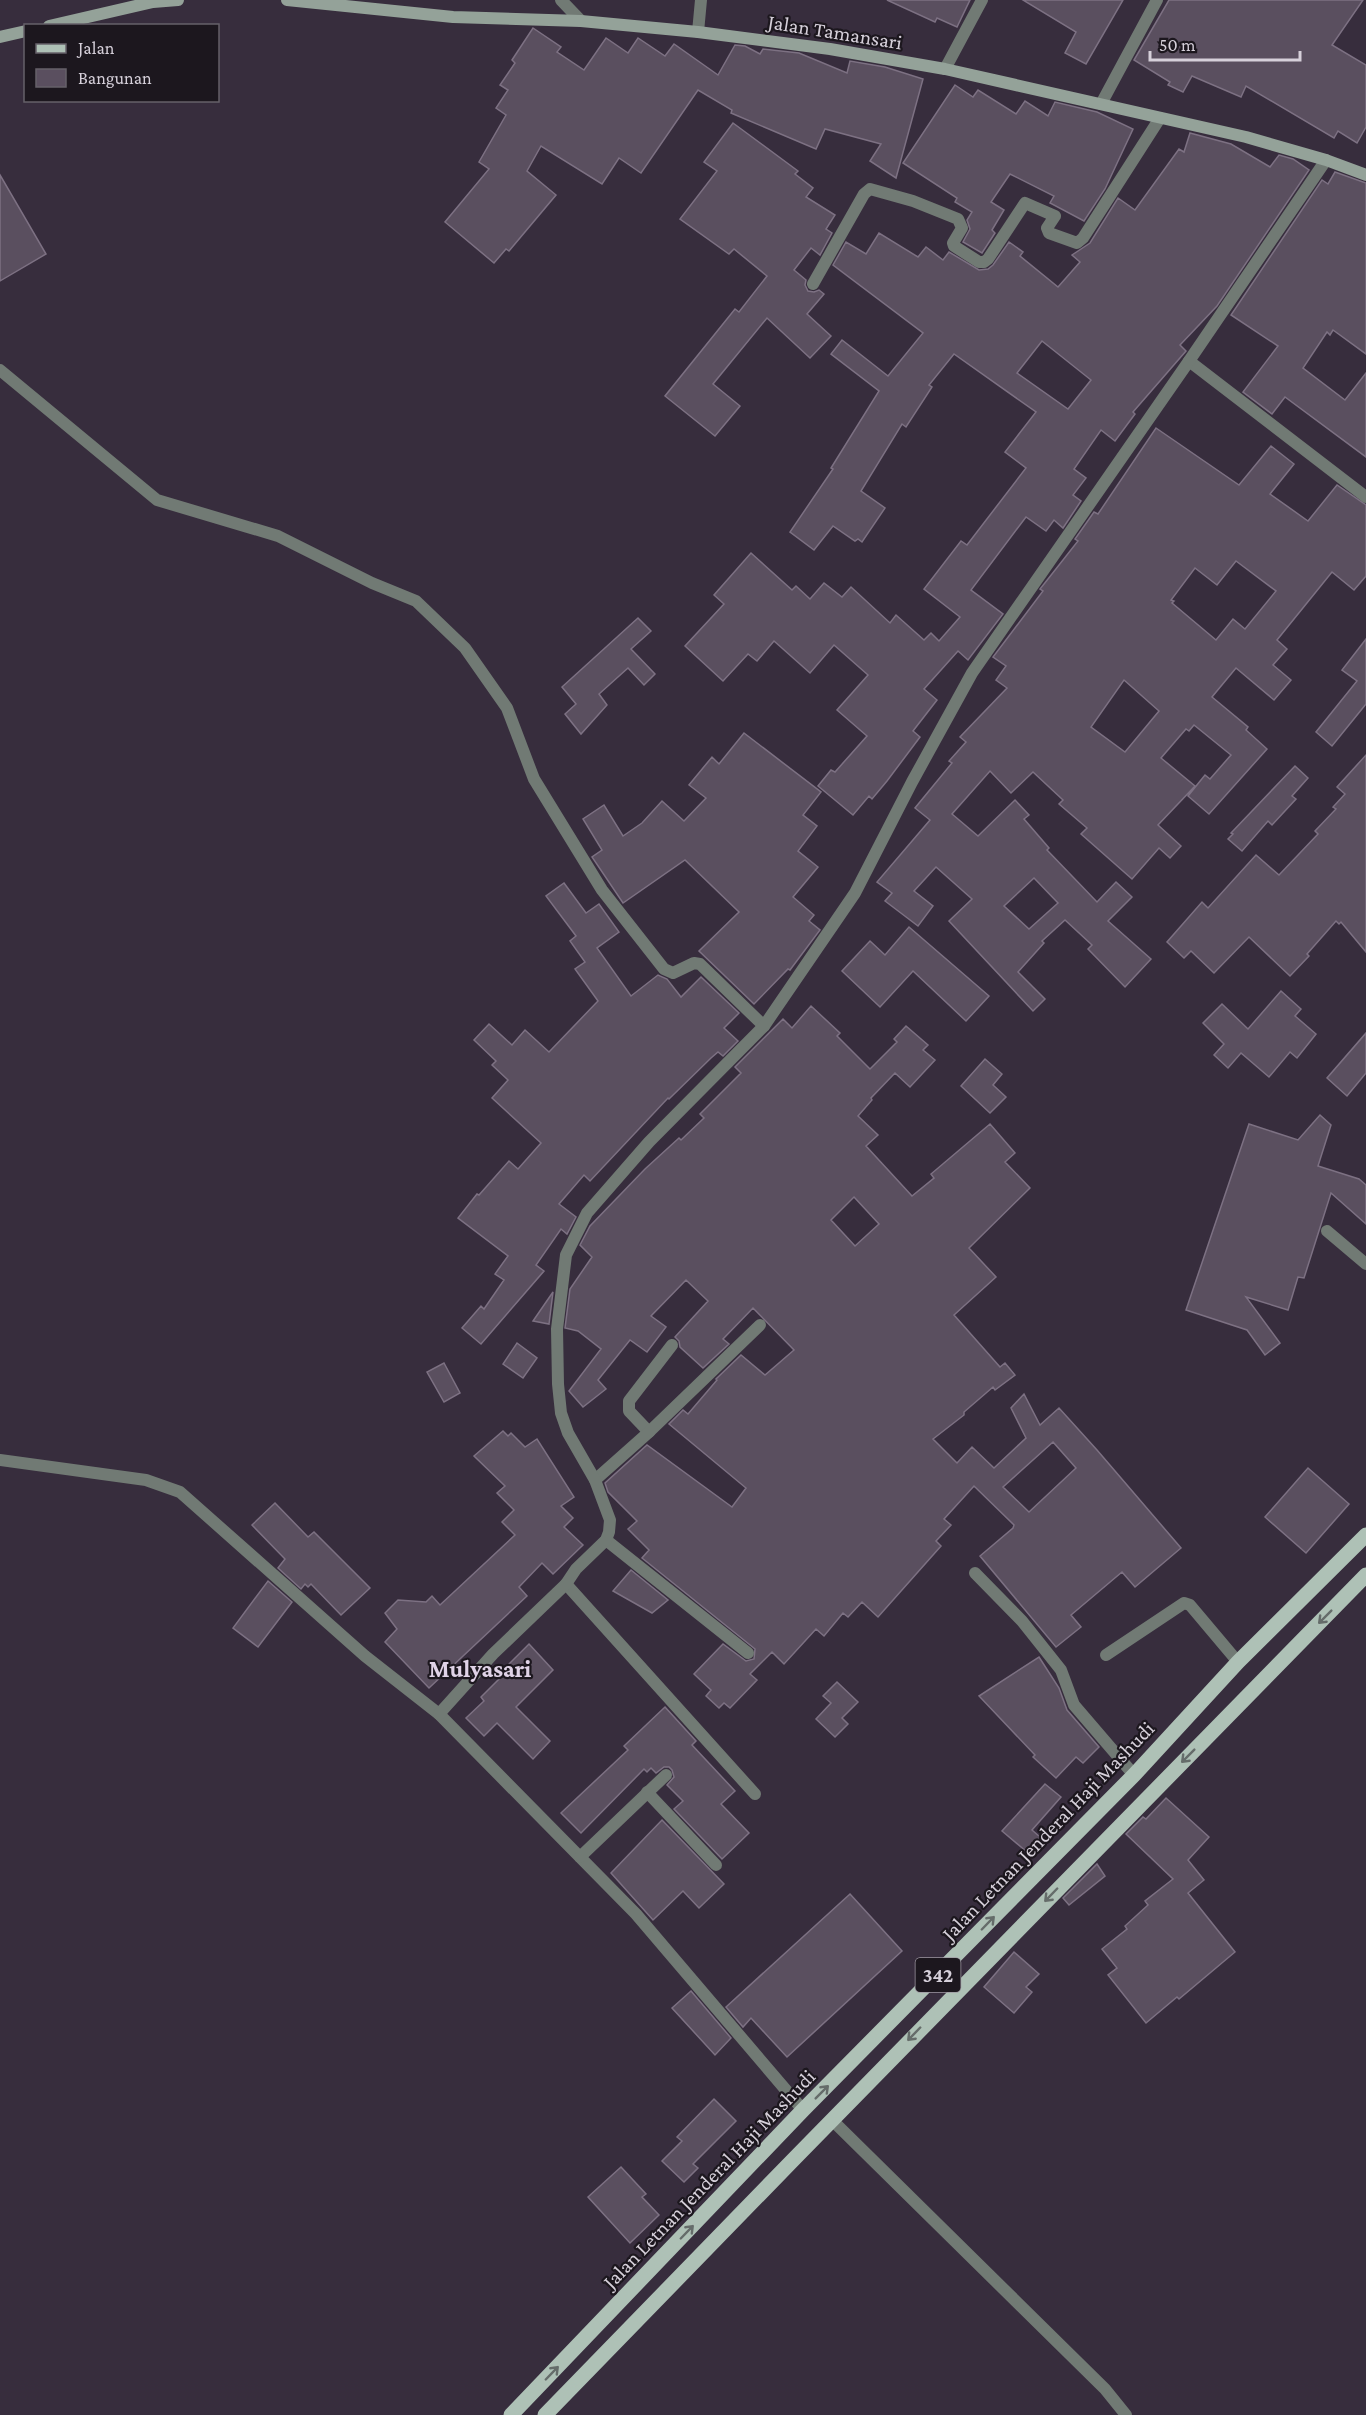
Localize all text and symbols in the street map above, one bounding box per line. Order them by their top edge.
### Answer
street label: Jalan Tamansari [764,9,904,55]
legend [24,24,219,102]
scale bar [1150,24,1300,62]
text: 50 m [1159,35,1196,55]
text: Jalan [76,38,115,58]
text: Bangunan [78,68,152,88]
one-way arrow [1318,1610,1332,1625]
district label: Mulyasari [429,1655,531,1682]
street label: Jalan Letnan Jenderal Haji Mashudi [936,1716,1159,1947]
one-way arrow [1181,1749,1196,1763]
one-way arrow [1044,1888,1059,1903]
one-way arrow [981,1916,996,1931]
road number: 342 [916,1958,960,1992]
one-way arrow [907,2026,922,2041]
street label: Jalan Letnan Jenderal Haji Mashudi [597,2064,820,2295]
one-way arrow [814,2084,829,2099]
one-way arrow [680,2225,694,2240]
one-way arrow [544,2366,558,2381]

